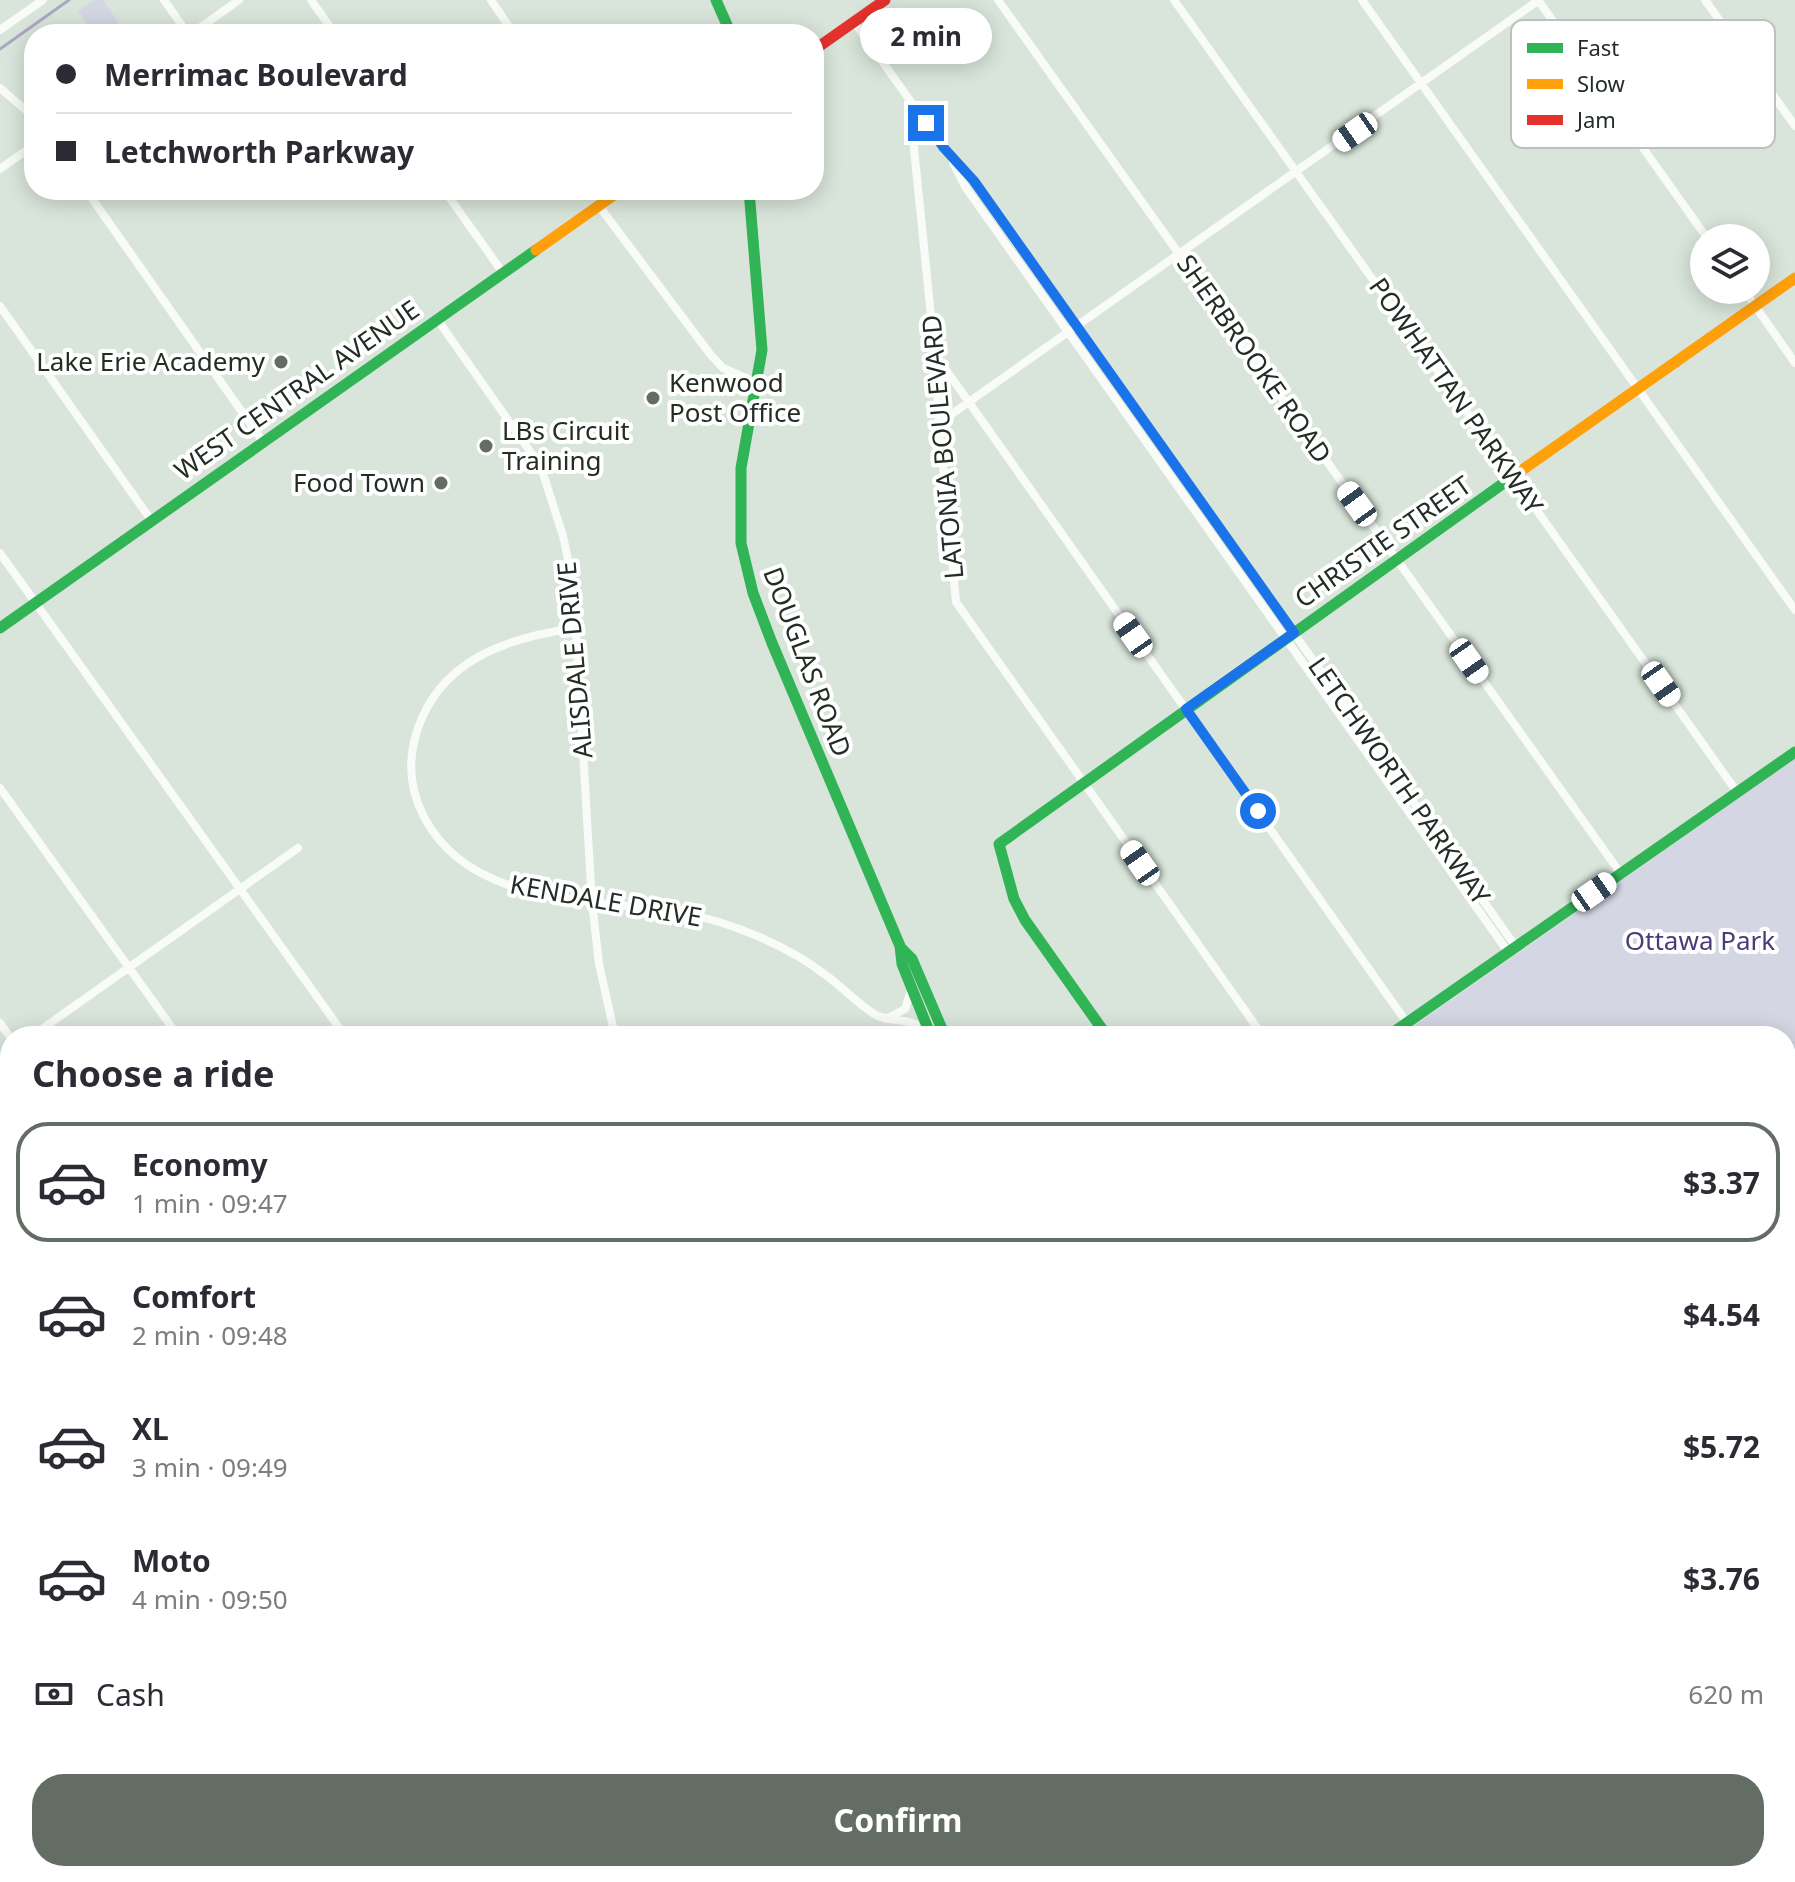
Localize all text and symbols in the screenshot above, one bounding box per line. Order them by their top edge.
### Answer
callout: 2 min [860,7,992,63]
text: 2 min [890,18,962,54]
legend [1511,20,1775,148]
text: Fast [1577,32,1619,62]
text: Merrimac Boulevard [104,54,408,95]
text: Slow [1577,68,1626,98]
text: Jam [1575,104,1616,134]
route end [908,105,944,141]
car [1328,108,1382,156]
text: Letchworth Parkway [104,131,414,172]
map controls [1690,224,1770,304]
button: layers [1690,224,1770,304]
street label: SHERBROOKE ROAD [1169,247,1340,470]
street label: POWHATTAN PARKWAY [1361,270,1552,521]
street label: WEST CENTRAL AVENUE [167,291,426,487]
street label: LATONIA BOULEVARD [913,313,971,581]
place label: Lake Erie Academy [36,343,266,379]
marker: Lake Erie Academy [272,353,290,371]
place label: Kenwood Post Office [669,364,801,430]
marker: Kenwood Post Office [644,389,662,407]
place label: LBs Circuit Training [502,412,630,478]
marker: LBs Circuit Training [477,437,495,455]
place label: Food Town [293,464,425,500]
street label: CHRISTIE STREET [1287,467,1478,615]
marker: Food Town [432,474,450,492]
car [1333,478,1381,530]
street label: ALISDALE DRIVE [547,560,601,760]
street label: DOUGLAS ROAD [755,562,861,761]
car [1109,608,1157,662]
car [1445,634,1493,688]
street label: LETCHWORTH PARKWAY [1301,649,1499,912]
car [1637,657,1685,711]
route start [1240,793,1276,829]
car [1116,836,1164,890]
street label: KENDALE DRIVE [507,865,705,935]
car [1567,868,1621,916]
park label: Ottawa Park [1625,922,1775,958]
text: Choose a ride [32,1049,274,1098]
text: Economy [132,1144,268,1185]
icon: car [36,1146,108,1218]
text: $3.37 [1683,1162,1760,1203]
text: 1 min · 09:47 [132,1185,288,1221]
text: Comfort [132,1276,256,1317]
icon: car [36,1278,108,1350]
text: $4.54 [1683,1294,1760,1335]
text: 2 min · 09:48 [132,1317,288,1353]
text: XL [132,1408,169,1449]
icon: car [36,1410,108,1482]
text: $5.72 [1683,1426,1760,1467]
text: 3 min · 09:49 [132,1449,288,1485]
text: Moto [132,1540,211,1581]
icon: car [36,1542,108,1614]
text: $3.76 [1683,1558,1760,1599]
text: 4 min · 09:50 [132,1581,288,1617]
icon: cash [32,1672,76,1716]
text: Cash [96,1674,165,1715]
text: 620 m [1688,1676,1764,1712]
button: Confirm [32,1774,1764,1866]

